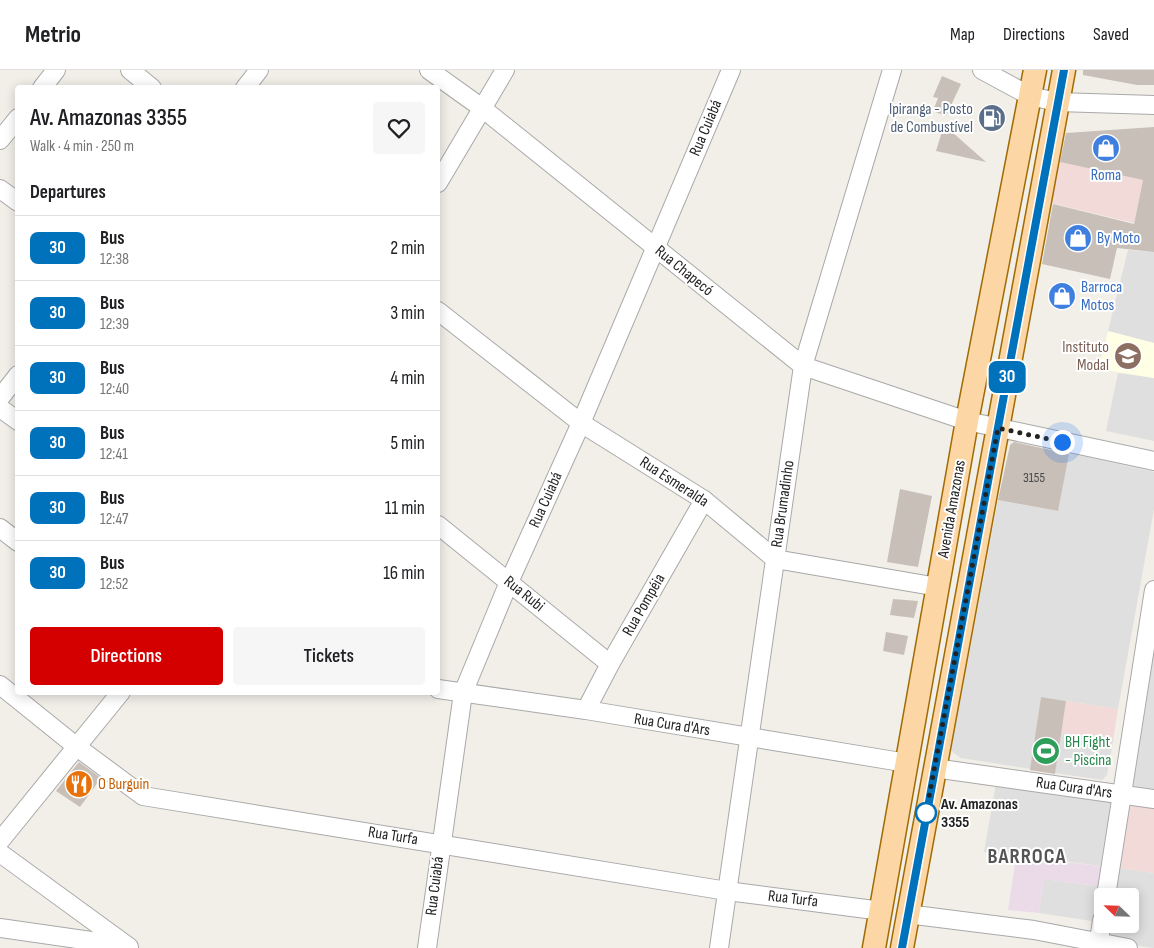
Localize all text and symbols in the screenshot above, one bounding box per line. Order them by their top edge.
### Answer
text: Metrio [25,20,81,49]
text: Map [950,24,975,45]
text: Directions [1003,24,1065,45]
text: Saved [1093,24,1129,45]
street label: Rua Cuiabá [686,97,726,159]
place label: Ipiranga - Posto de Combustível [889,100,973,137]
button: heart [373,102,425,154]
text: Av. Amazonas 3355 [30,103,187,132]
fuel station icon: Ipiranga - Posto de Combustível [977,103,1007,133]
shop icon: Roma [1091,133,1121,163]
text: Walk · 4 min · 250 m [30,137,134,156]
place label: Roma [1091,166,1121,185]
text: Departures [30,181,106,204]
shop icon: By Moto [1063,223,1093,253]
text: Bus [100,227,125,250]
place label: By Moto [1097,229,1140,248]
text: 30 [49,237,66,258]
text: 2 min [390,237,425,260]
street label: Rua Chapecó [651,242,717,300]
text: 12:38 [100,250,129,269]
place label: Barroca Motos [1081,278,1122,315]
shop icon: Barroca Motos [1047,281,1077,311]
text: Bus [100,292,125,315]
text: 30 [49,302,66,323]
text: 3 min [390,302,425,325]
text: 12:39 [100,315,129,334]
place label: Instituto Modal [1062,338,1109,375]
school or university icon: Instituto Modal [1113,341,1143,371]
text: Bus [100,357,125,380]
line badge: 30 [984,361,1030,393]
text: 30 [999,366,1015,387]
text: 30 [49,367,66,388]
text: 4 min [390,367,425,390]
text: 12:40 [100,380,129,399]
text: Bus [100,422,125,445]
your location [1050,430,1075,455]
text: 30 [49,432,66,453]
text: 5 min [390,432,425,455]
text: 12:41 [100,445,128,464]
street label: Rua Esmeralda [636,453,712,511]
street label: Avenida Amazonas [934,458,970,560]
street label: Rua Brumadinho [767,459,799,549]
street label: Rua Cuiabá [525,469,567,531]
house number: 3155 [1023,469,1045,486]
text: Bus [100,487,125,510]
text: 30 [49,497,66,518]
text: 11 min [385,497,425,520]
text: 12:47 [100,510,128,529]
text: Bus [100,552,125,575]
text: 30 [49,562,66,583]
text: 16 min [383,562,425,585]
street label: Rua Pompéia [619,571,669,639]
street label: Rua Rubi [500,572,548,616]
text: 12:52 [100,575,128,594]
button: Directions [30,627,223,685]
button: Tickets [233,627,425,685]
street label: Rua Cura d'Ars [633,710,712,740]
place label: BH Fight - Piscina [1065,733,1111,770]
sports icon: BH Fight - Piscina [1031,736,1061,766]
restaurant icon: O Burguin [64,769,94,799]
street label: Rua Cura d'Ars [1035,773,1114,803]
place label: O Burguin [98,775,149,794]
place label: Av. Amazonas 3355 [940,795,1018,832]
marker: Av. Amazonas 3355 [915,802,937,824]
street label: Rua Turfa [367,823,419,849]
district label: BARROCA [988,844,1066,869]
street label: Rua Cuiabá [422,856,448,916]
street label: Rua Turfa [767,887,819,911]
north arrow [1094,888,1139,932]
map controls [1094,888,1139,933]

